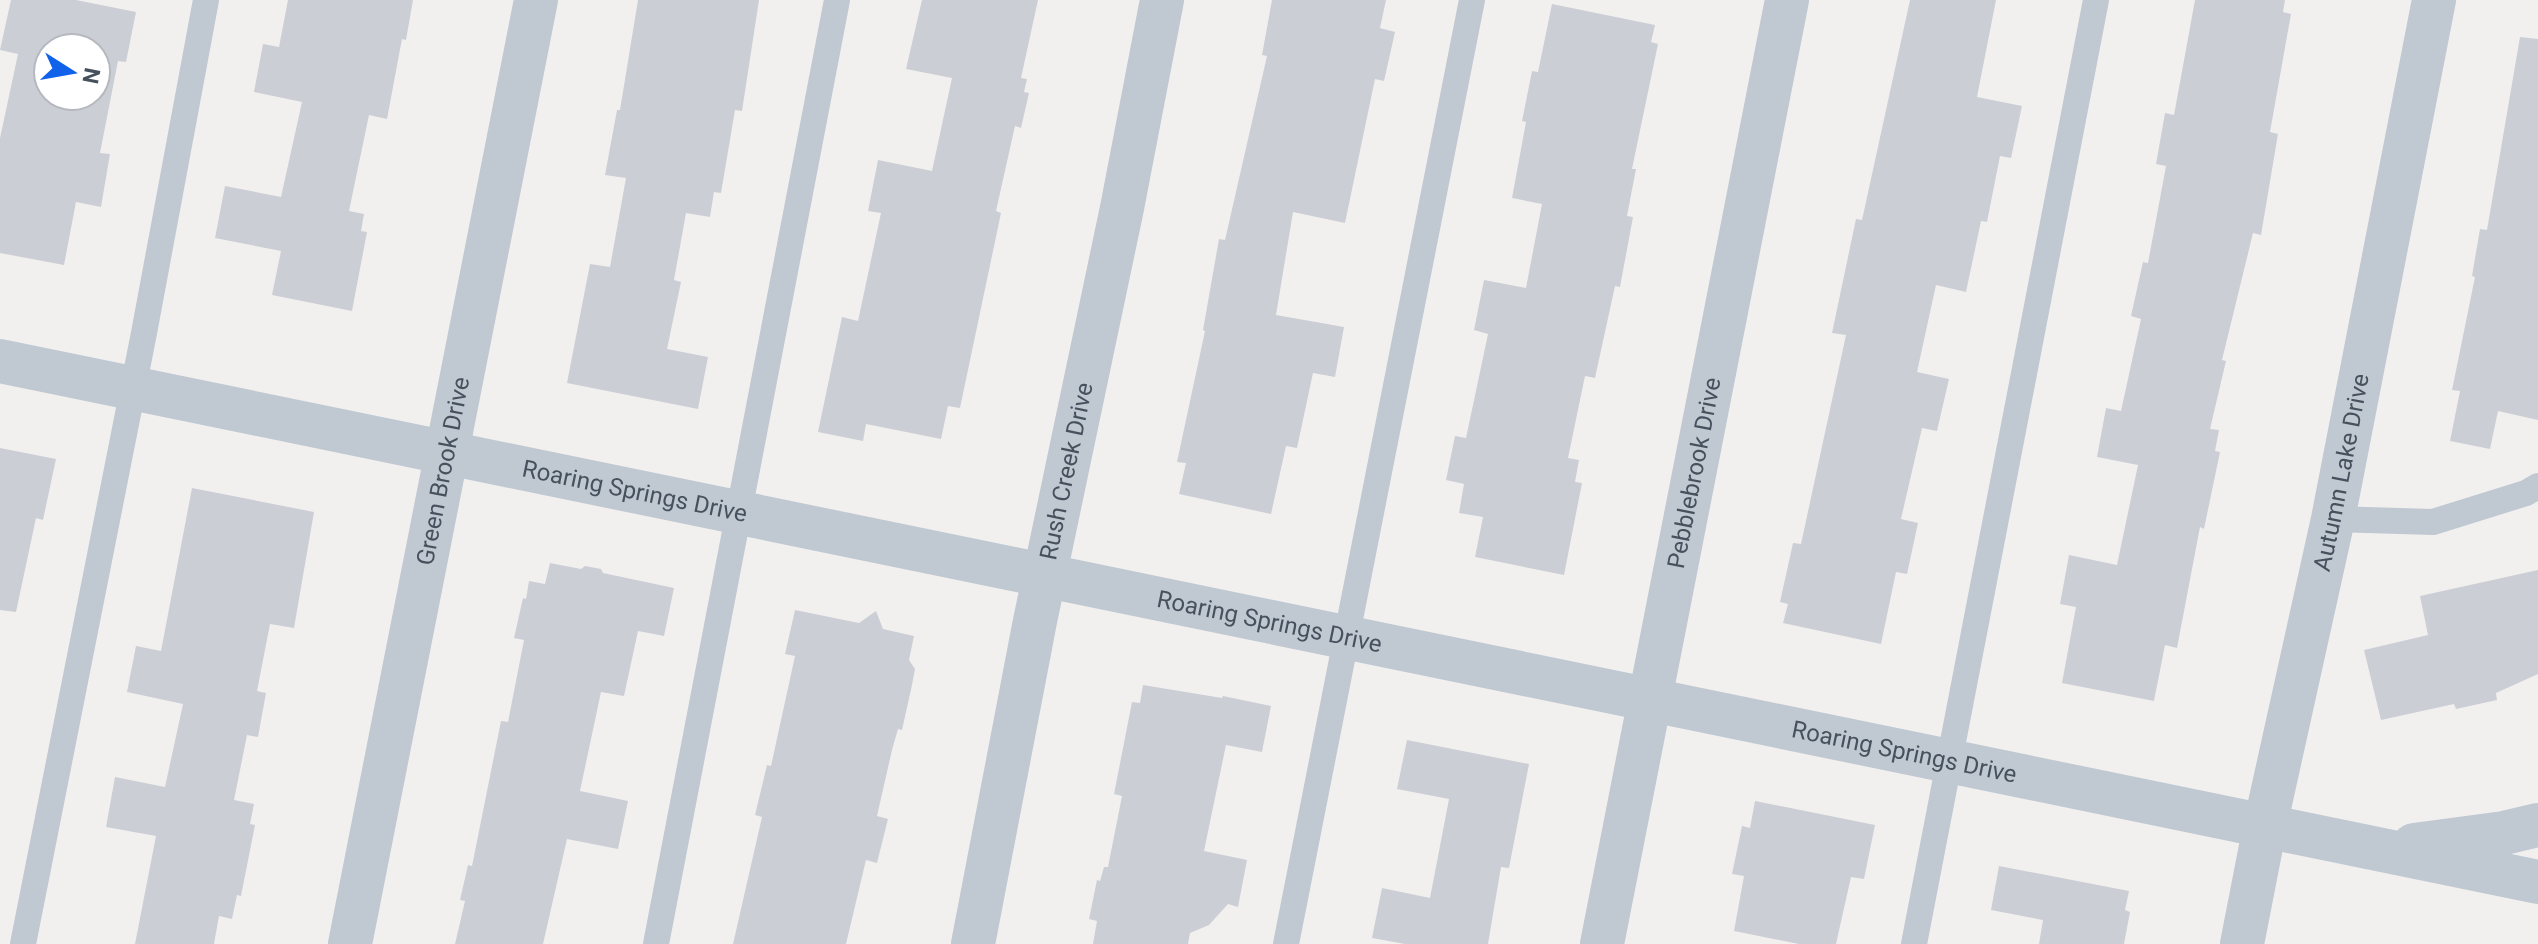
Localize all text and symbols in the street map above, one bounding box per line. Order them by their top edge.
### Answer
north arrow [32,32,112,112]
text: N [77,66,105,86]
street label: Autumn Lake Drive [2308,371,2375,574]
street label: Green Brook Drive [411,375,475,568]
street label: Pebblebrook Drive [1662,375,1727,571]
street label: Rush Creek Drive [1034,380,1099,562]
street label: Roaring Springs Drive [520,455,750,528]
street label: Roaring Springs Drive [1155,585,1385,658]
street label: Roaring Springs Drive [1789,715,2019,789]

